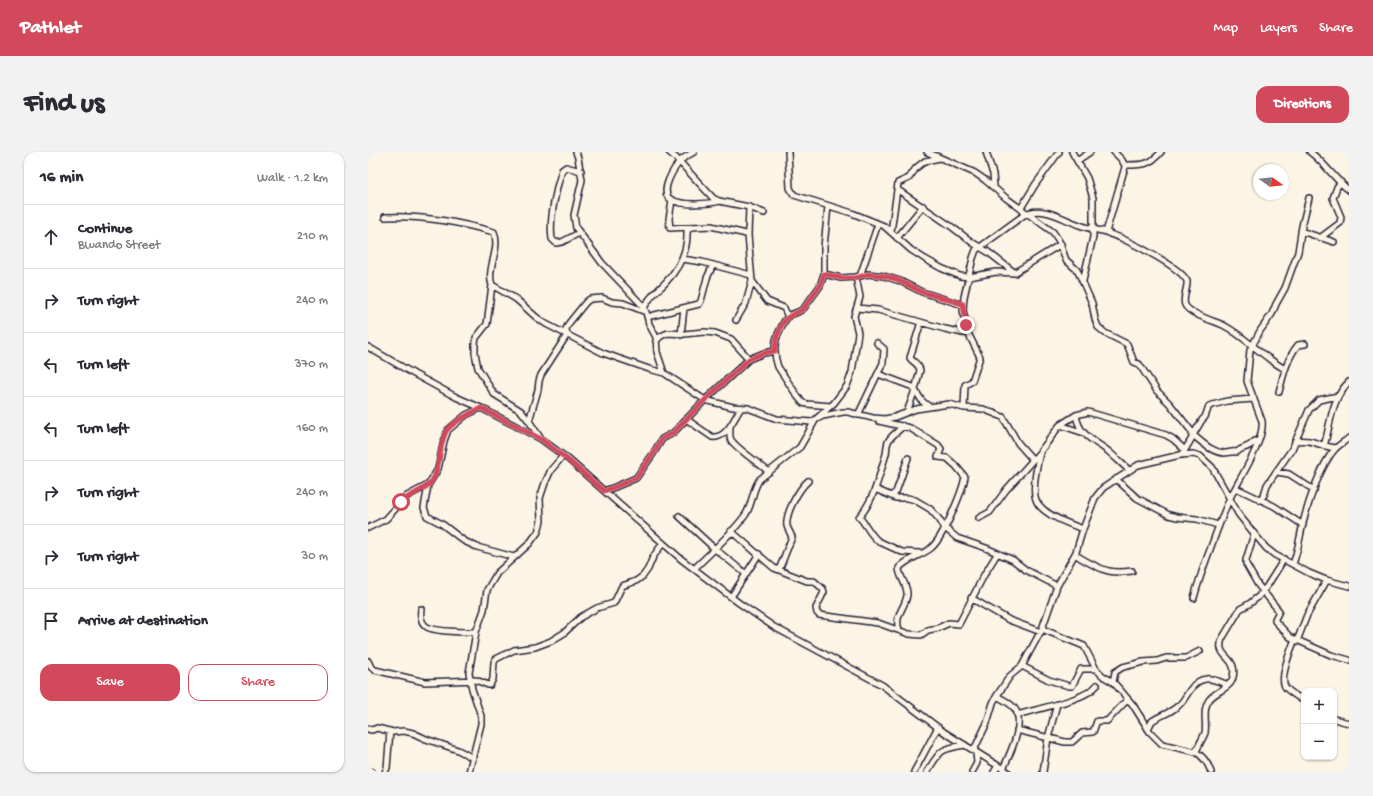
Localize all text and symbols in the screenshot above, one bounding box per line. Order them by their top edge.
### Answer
text: Pathlet [20,17,81,40]
text: Map [1214,20,1238,37]
text: Layers [1260,20,1297,37]
text: Share [1319,20,1353,37]
button: Directions [1256,86,1349,123]
text: Find us [24,88,104,121]
north arrow [1253,164,1289,200]
text: 16 min [40,168,83,188]
text: Walk · 1.2 km [257,171,328,186]
text: Continue [78,220,132,238]
icon: ahead [40,226,62,248]
text: 210 m [297,229,328,244]
text: Bwando Street [78,238,160,253]
icon: right [40,290,62,312]
text: Turn right [78,292,138,310]
text: 240 m [296,293,328,308]
route end [957,316,975,334]
icon: left [40,354,62,376]
text: Turn left [78,356,129,374]
text: 370 m [295,357,328,372]
icon: left [40,418,62,440]
text: Turn left [78,420,129,438]
text: 160 m [296,421,328,436]
icon: right [40,482,62,504]
text: Turn right [78,484,138,502]
text: 240 m [296,485,328,500]
route start [392,493,410,511]
icon: right [40,546,62,568]
text: Turn right [78,548,138,566]
text: 30 m [302,549,328,564]
icon: arrive [40,610,62,632]
text: Arrive at destination [78,612,208,630]
button: Save [40,664,180,701]
button: Share [188,664,328,701]
map controls [1301,688,1337,760]
button: + [1301,688,1337,724]
button: − [1301,724,1337,760]

